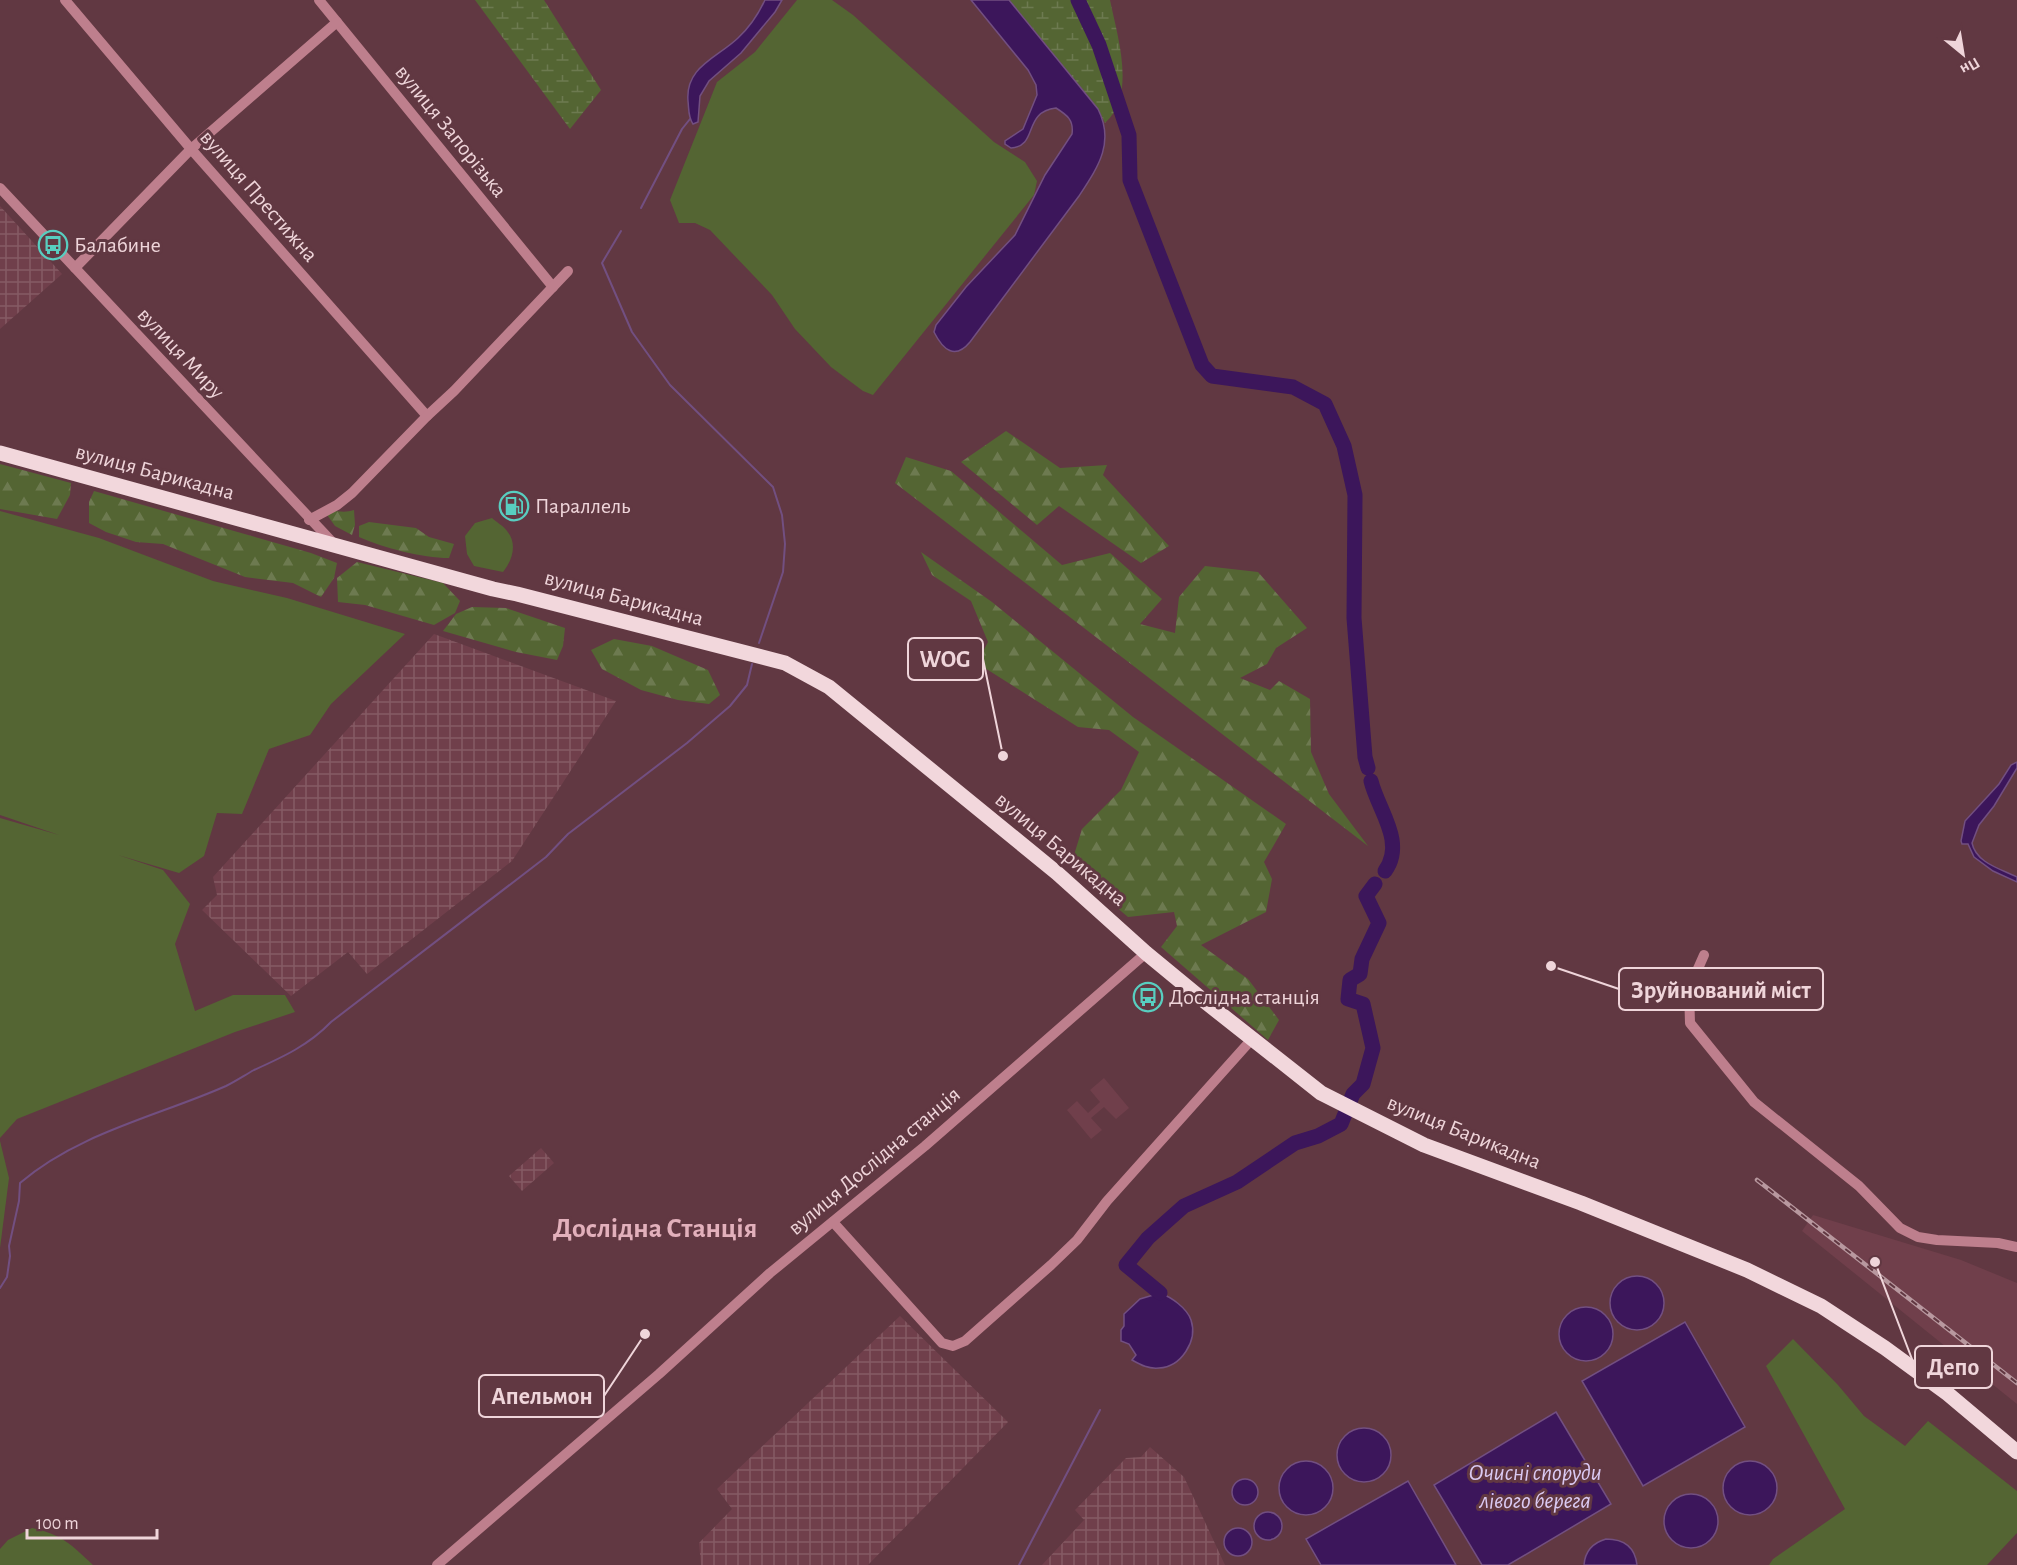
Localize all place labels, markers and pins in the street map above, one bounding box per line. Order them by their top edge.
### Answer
bus stop icon: Балабине [37,229,69,261]
place label: Балабине [74,234,161,256]
fuel station icon: Параллель [498,490,530,522]
place label: Параллель [535,495,631,517]
callout: WOG [908,638,983,680]
callout: Зруйнований міст [1619,968,1823,1010]
bus stop icon: Дослідна станція [1132,981,1164,1013]
place label: Дослідна станція [1169,986,1320,1008]
callout: Депо [1915,1346,1992,1388]
callout: Апельмон [479,1375,604,1417]

